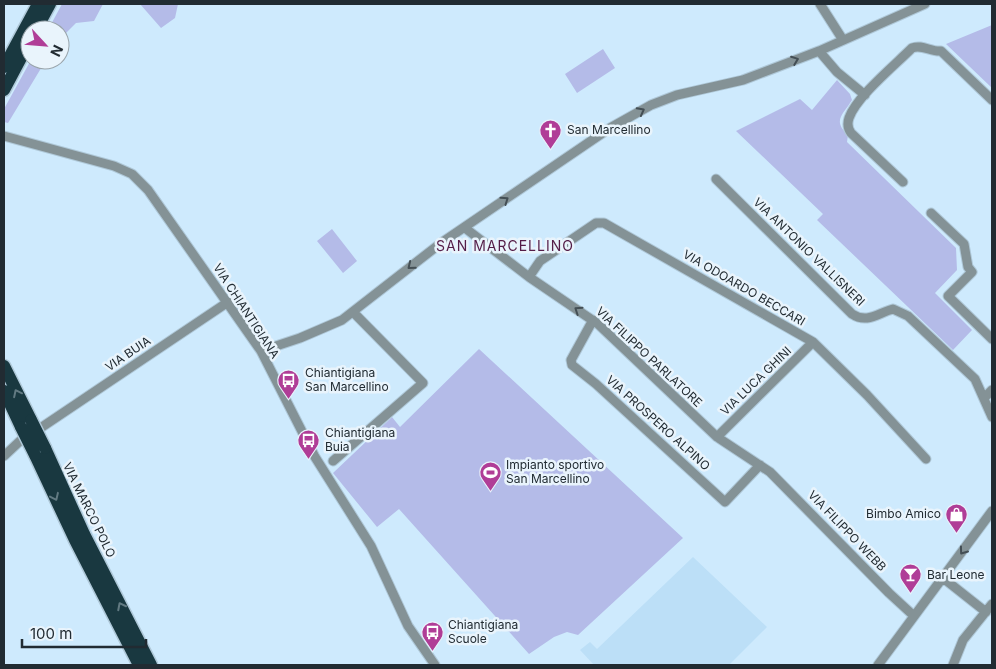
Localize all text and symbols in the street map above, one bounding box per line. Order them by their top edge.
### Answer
north arrow [20,20,70,70]
text: N [47,42,67,59]
one-way arrow [790,56,799,66]
one-way arrow [636,107,645,117]
church icon: San Marcellino [539,118,563,149]
place label: San Marcellino [567,122,651,137]
street label: VIA ANTONIO VALLISNERI [750,194,868,309]
one-way arrow [499,197,509,206]
district label: SAN MARCELLINO [436,237,574,254]
street label: VIA ODOARDO BECCARI [681,246,808,329]
street label: VIA CHIANTIGIANA [210,260,283,361]
one-way arrow [408,260,417,269]
street label: VIA FILIPPO PARLATORE [593,304,706,410]
one-way arrow [574,307,584,316]
street label: VIA BUIA [102,333,153,374]
street label: VIA LUCA GHINI [717,343,794,418]
place label: Chiantigiana San Marcellino [305,365,389,394]
bus stop icon: Chiantigiana San Marcellino [277,368,301,399]
street label: VIA PROSPERO ALPINO [603,372,713,473]
one-way arrow [13,389,23,398]
place label: Chiantigiana Buia [325,425,395,454]
bus stop icon: Chiantigiana Buia [297,428,321,459]
place label: Impianto sportivo San Marcellino [506,457,604,486]
street label: VIA MARCO POLO [60,460,119,560]
sports icon: Impianto sportivo San Marcellino [478,460,502,491]
street label: VIA FILIPPO WEBB [805,487,890,574]
one-way arrow [49,492,59,501]
shop icon: Bimbo Amico [945,502,969,533]
place label: Bimbo Amico [866,506,941,521]
one-way arrow [960,545,970,554]
bar icon: Bar Leone [899,563,923,594]
place label: Bar Leone [927,567,985,582]
one-way arrow [117,603,127,612]
scale bar [22,616,146,648]
place label: Chiantigiana Scuole [448,617,518,646]
bus stop icon: Chiantigiana Scuole [420,620,444,651]
text: 100 m [30,624,72,643]

